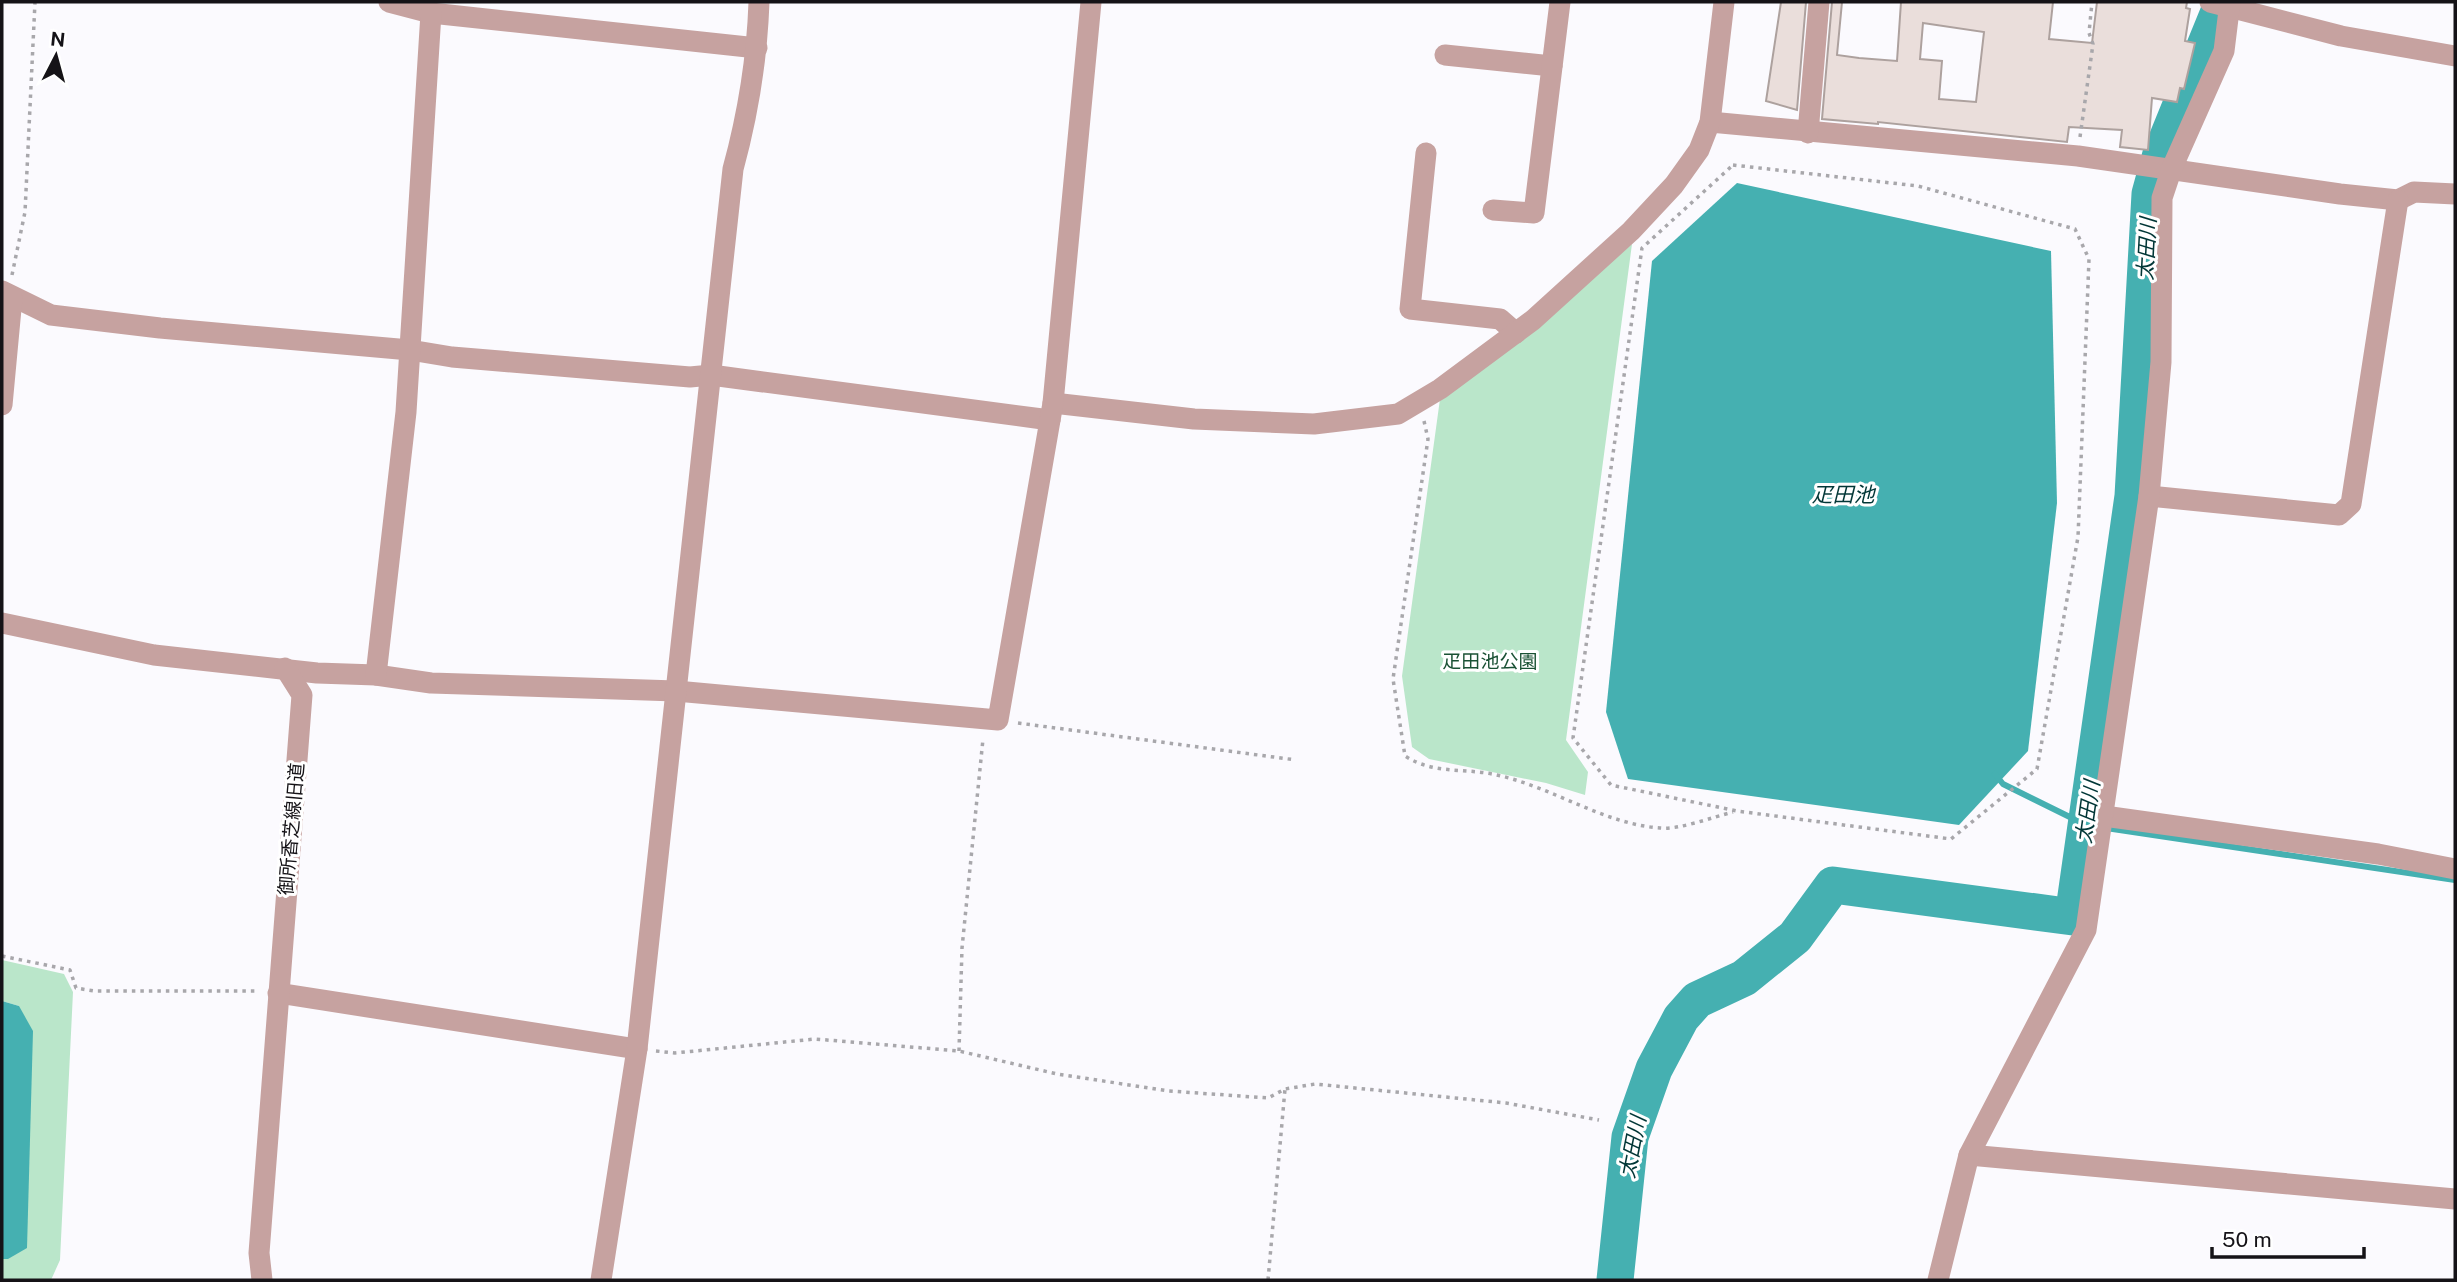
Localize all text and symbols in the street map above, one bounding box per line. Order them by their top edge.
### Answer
north arrow [21,21,91,91]
text: N [49,27,66,51]
water label: 太田川 [2132,215,2161,281]
water label: 疋田池 [1812,482,1876,507]
park label: 疋田池公園 [1442,650,1538,672]
street label: 御所香芝線旧道 [274,762,308,896]
water label: 太田川 [2071,777,2105,845]
water label: 太田川 [1614,1112,1651,1180]
scale bar [2212,1216,2364,1260]
text: 50 m [2222,1227,2272,1252]

